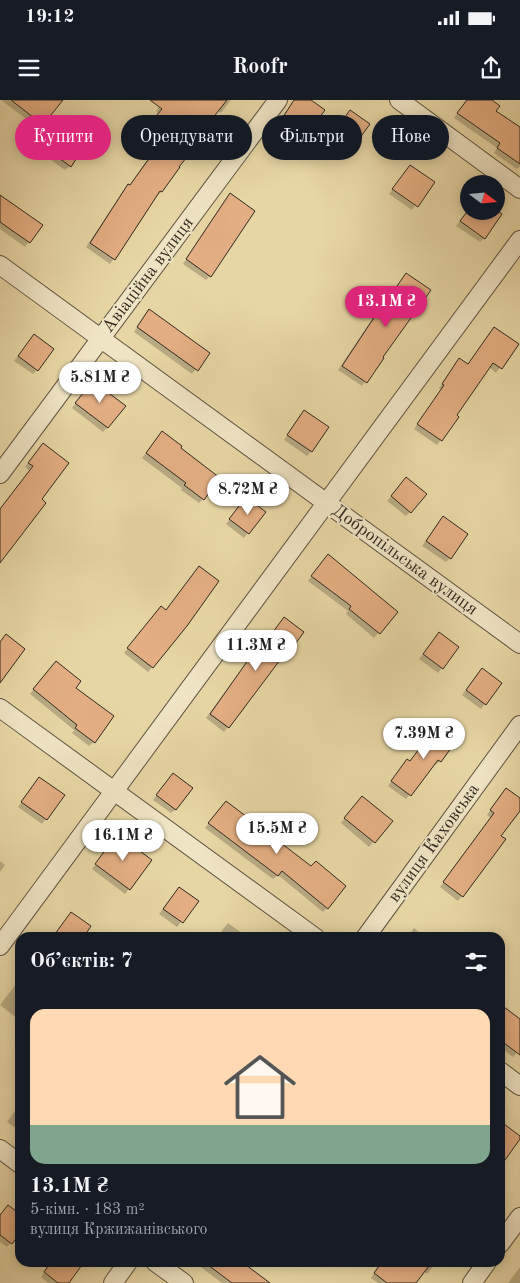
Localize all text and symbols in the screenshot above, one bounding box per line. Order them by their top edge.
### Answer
text: 19:12 [25,8,74,27]
icon: menu [15,54,43,82]
icon: share [477,54,505,82]
text: Roofr [232,56,288,78]
chip: Купити [15,115,111,160]
chip: Орендувати [121,115,252,160]
chip: Фільтри [262,115,362,160]
chip: Нове [372,115,449,160]
north arrow [460,175,505,220]
map controls [460,175,505,220]
street label: Авіаційна вулиця [99,214,197,336]
pin: 13.1M ₴ [340,286,432,328]
text: 13.1M ₴ [356,294,416,310]
pin: 5.81M ₴ [54,362,146,404]
text: 5.81M ₴ [70,370,130,386]
pin: 8.72M ₴ [202,474,294,516]
text: 8.72M ₴ [218,482,278,498]
street label: Добропільська вулиця [329,501,481,619]
pin: 11.3M ₴ [210,630,302,672]
text: 11.3M ₴ [226,638,286,654]
pin: 7.39M ₴ [378,718,470,760]
text: 7.39M ₴ [394,726,454,742]
street label: вулиця Каховська [385,780,483,906]
pin: 15.5M ₴ [231,812,323,855]
pin: 16.1M ₴ [77,820,169,862]
text: 15.5M ₴ [247,821,307,837]
text: 16.1M ₴ [93,828,153,844]
icon: filters [462,948,490,976]
text: Об’єктів: 7 [30,951,133,972]
icon: home [215,1042,305,1132]
text: 13.1M ₴ [30,1176,109,1197]
text: 5-кімн. · 183 m² [30,1202,145,1218]
text: вулиця Кржижанівського [30,1222,207,1238]

